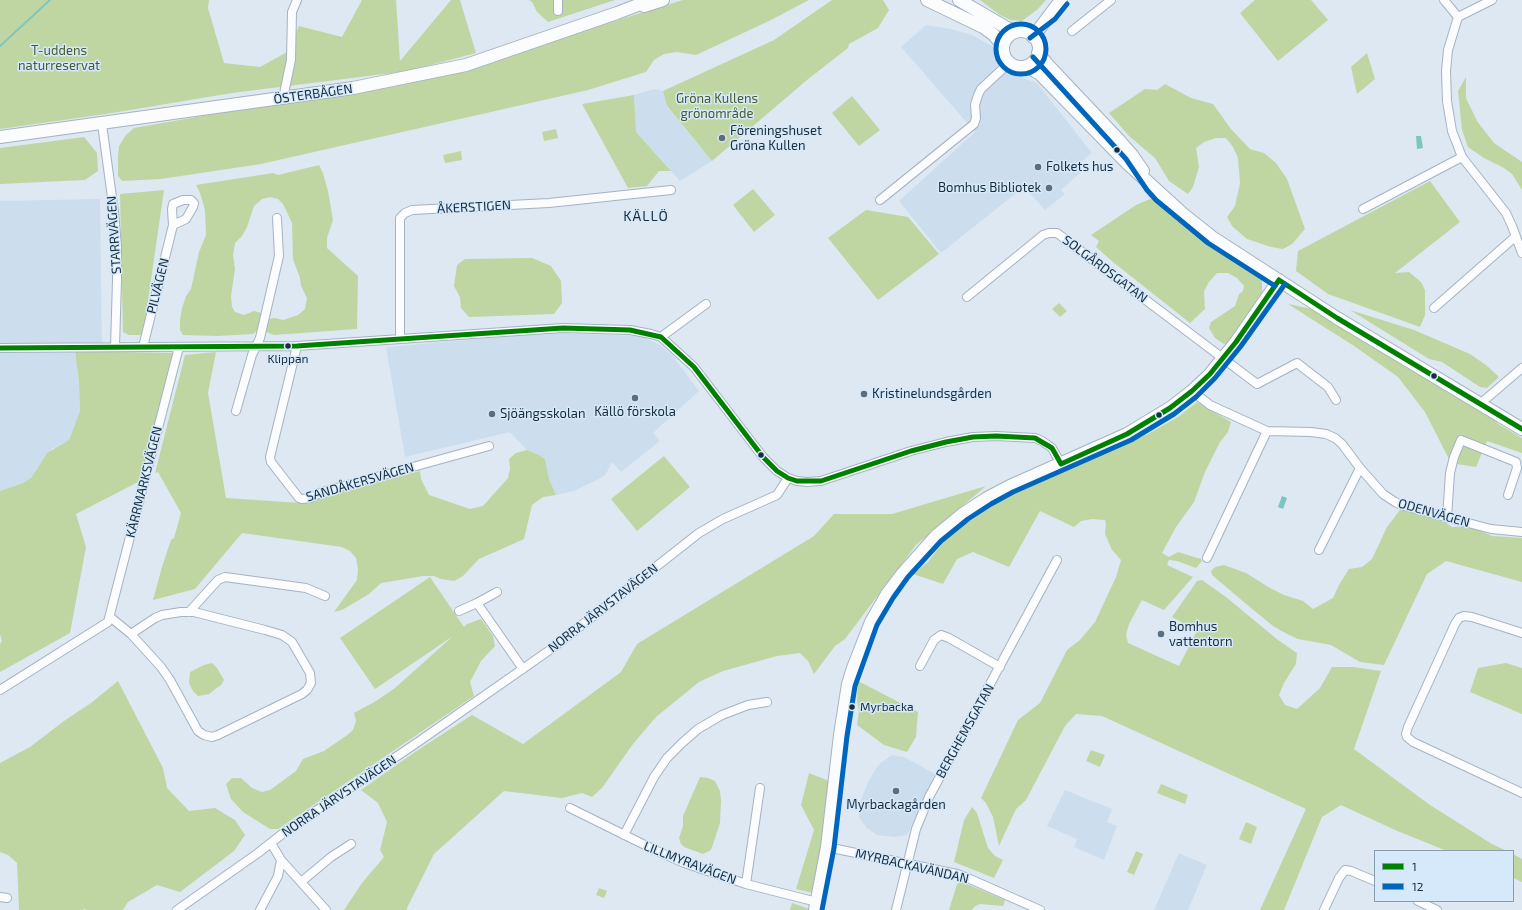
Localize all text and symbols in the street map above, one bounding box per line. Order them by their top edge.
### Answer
park label: T-uddens naturreservat [18,43,100,74]
street label: ÖSTERBÅGEN [273,81,353,107]
park label: Gröna Kullens grönområde [676,91,758,122]
place label: Föreningshuset Gröna Kullen [730,123,822,154]
marker: Föreningshuset Gröna Kullen [717,133,727,143]
unlabelled marker [1112,145,1122,155]
place label: Folkets hus [1046,159,1113,175]
marker: Folkets hus [1033,162,1043,172]
place label: Bomhus Bibliotek [938,180,1041,196]
marker: Bomhus Bibliotek [1044,183,1054,193]
street label: STARRVÄGEN [103,195,125,275]
street label: ÅKERSTIGEN [437,197,511,217]
district label: KÄLLÖ [623,208,669,224]
street label: SOLGÅRDSGATAN [1060,232,1150,306]
street label: PILVÄGEN [144,257,172,315]
marker: Klippan [283,341,293,351]
place label: Klippan [267,352,309,366]
unlabelled marker [1429,371,1439,381]
place label: Kristinelundsgården [872,386,992,402]
marker: Kristinelundsgården [859,389,869,399]
marker: Källö förskola [630,393,640,403]
place label: Källö förskola [594,404,676,420]
place label: Sjöängsskolan [500,406,585,422]
marker: Sjöängsskolan [487,409,497,419]
unlabelled marker [1154,410,1164,420]
street label: KÄRRMARKSVÄGEN [123,425,165,539]
unlabelled marker [756,450,766,460]
street label: SANDÅKERSVÄGEN [304,459,416,505]
street label: ODENVÄGEN [1396,495,1472,531]
street label: NORRA JÄRVSTAVÄGEN [545,560,661,656]
place label: Bomhus vattentorn [1169,619,1233,650]
marker: Bomhus vattentorn [1156,629,1166,639]
street label: BERGHEMSGATAN [933,681,997,781]
place label: Myrbacka [860,700,914,714]
marker: Myrbacka [847,702,857,712]
street label: NORRA JÄRVSTAVÄGEN [279,752,399,840]
marker: Myrbackagården [891,786,901,796]
place label: Myrbackagården [846,797,946,813]
street label: LILLMYRAVÄGEN [641,838,739,888]
street label: MYRBACKAVÄNDAN [854,845,970,887]
legend [1374,850,1514,902]
text: 1 [1412,859,1417,873]
text: 12 [1412,879,1424,893]

